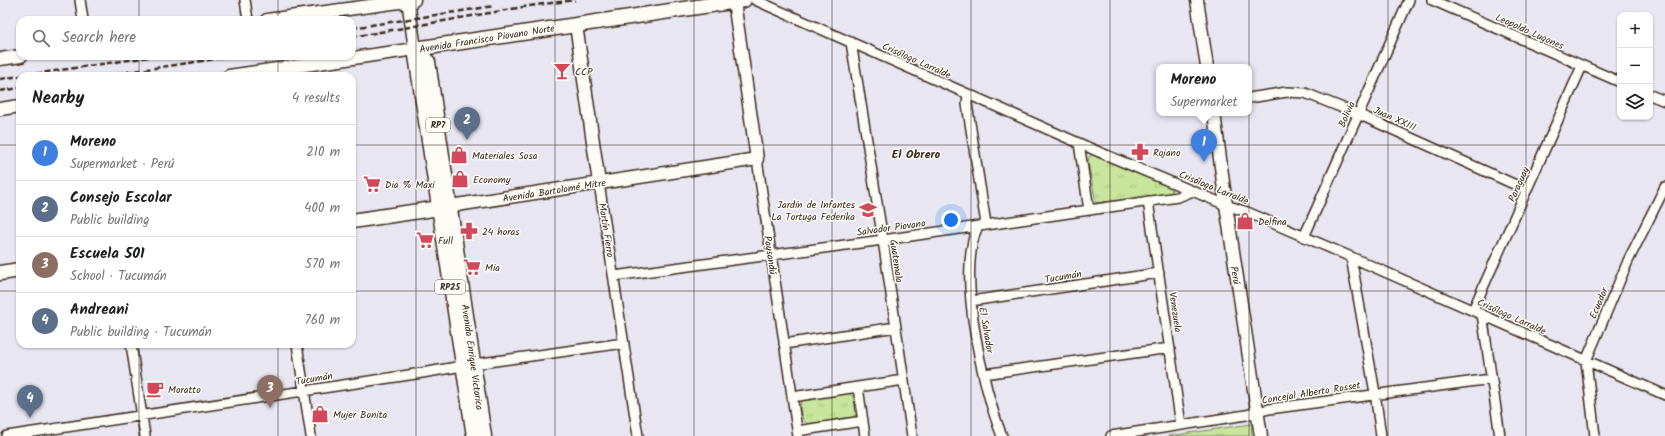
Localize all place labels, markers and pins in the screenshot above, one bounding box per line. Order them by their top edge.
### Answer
bar icon: CCP [552,61,572,81]
place label: CCP [575,64,593,80]
pin: 2 [454,107,480,140]
pin: 1 [1191,129,1217,162]
pharmacy icon: Rojano [1130,142,1150,162]
shop icon: Materiales Sosa [449,145,469,165]
place label: Rojano [1153,145,1181,161]
place label: Materiales Sosa [472,148,538,164]
shop icon: Economy [450,169,470,189]
place label: Economy [473,172,511,188]
supermarket icon: Dia % Maxi [362,174,382,194]
place label: Dia % Maxi [385,177,435,193]
place label: Jardín de Infantes La Tortuga Federika [771,197,856,225]
school or university icon: Jardín de Infantes La Tortuga Federika [858,200,878,220]
shop icon: Delfina [1235,211,1255,231]
place label: Delfina [1258,214,1287,230]
pharmacy icon: 24 horas [459,221,479,241]
place label: 24 horas [482,224,520,240]
supermarket icon: Full [415,230,435,250]
place label: Full [438,233,453,249]
supermarket icon: Mia [462,257,482,277]
place label: Mia [485,260,500,276]
pin: 3 [257,375,283,408]
cafe icon: Moratto [145,379,165,399]
place label: Moratto [168,382,201,398]
pin: 4 [17,385,43,418]
shop icon: Mujer Bonita [310,404,330,424]
place label: Mujer Bonita [333,407,388,423]

